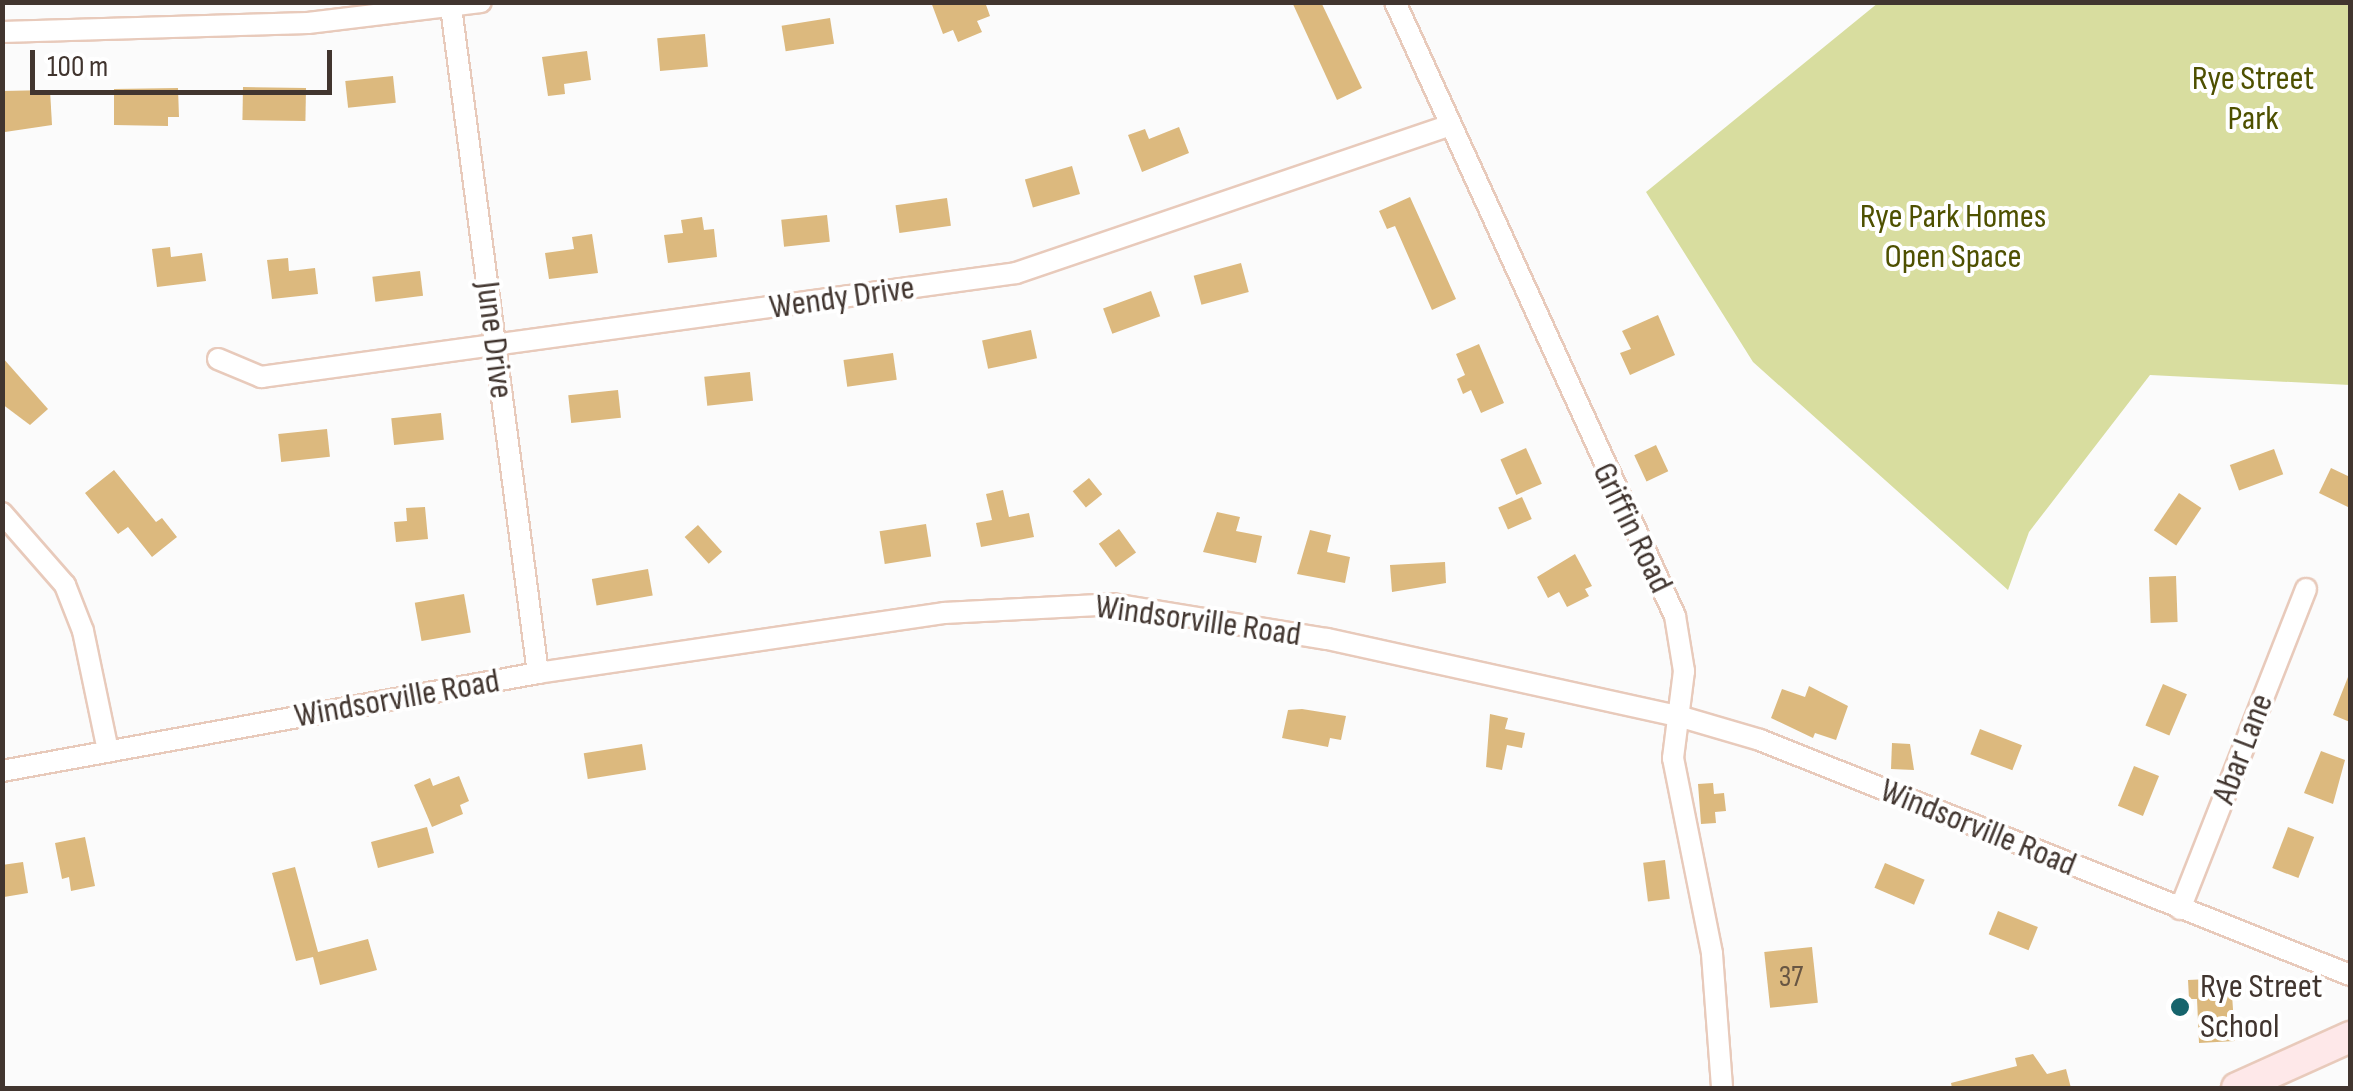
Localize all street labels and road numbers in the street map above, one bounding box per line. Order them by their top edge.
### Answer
street label: Wendy Drive [767,267,917,329]
street label: June Drive [466,279,522,401]
street label: Griffin Road [1583,456,1681,600]
street label: Windsorville Road [1092,586,1304,656]
street label: Windsorville Road [291,660,503,738]
street label: Abar Lane [2203,688,2283,810]
street label: Windsorville Road [1874,770,2082,886]

